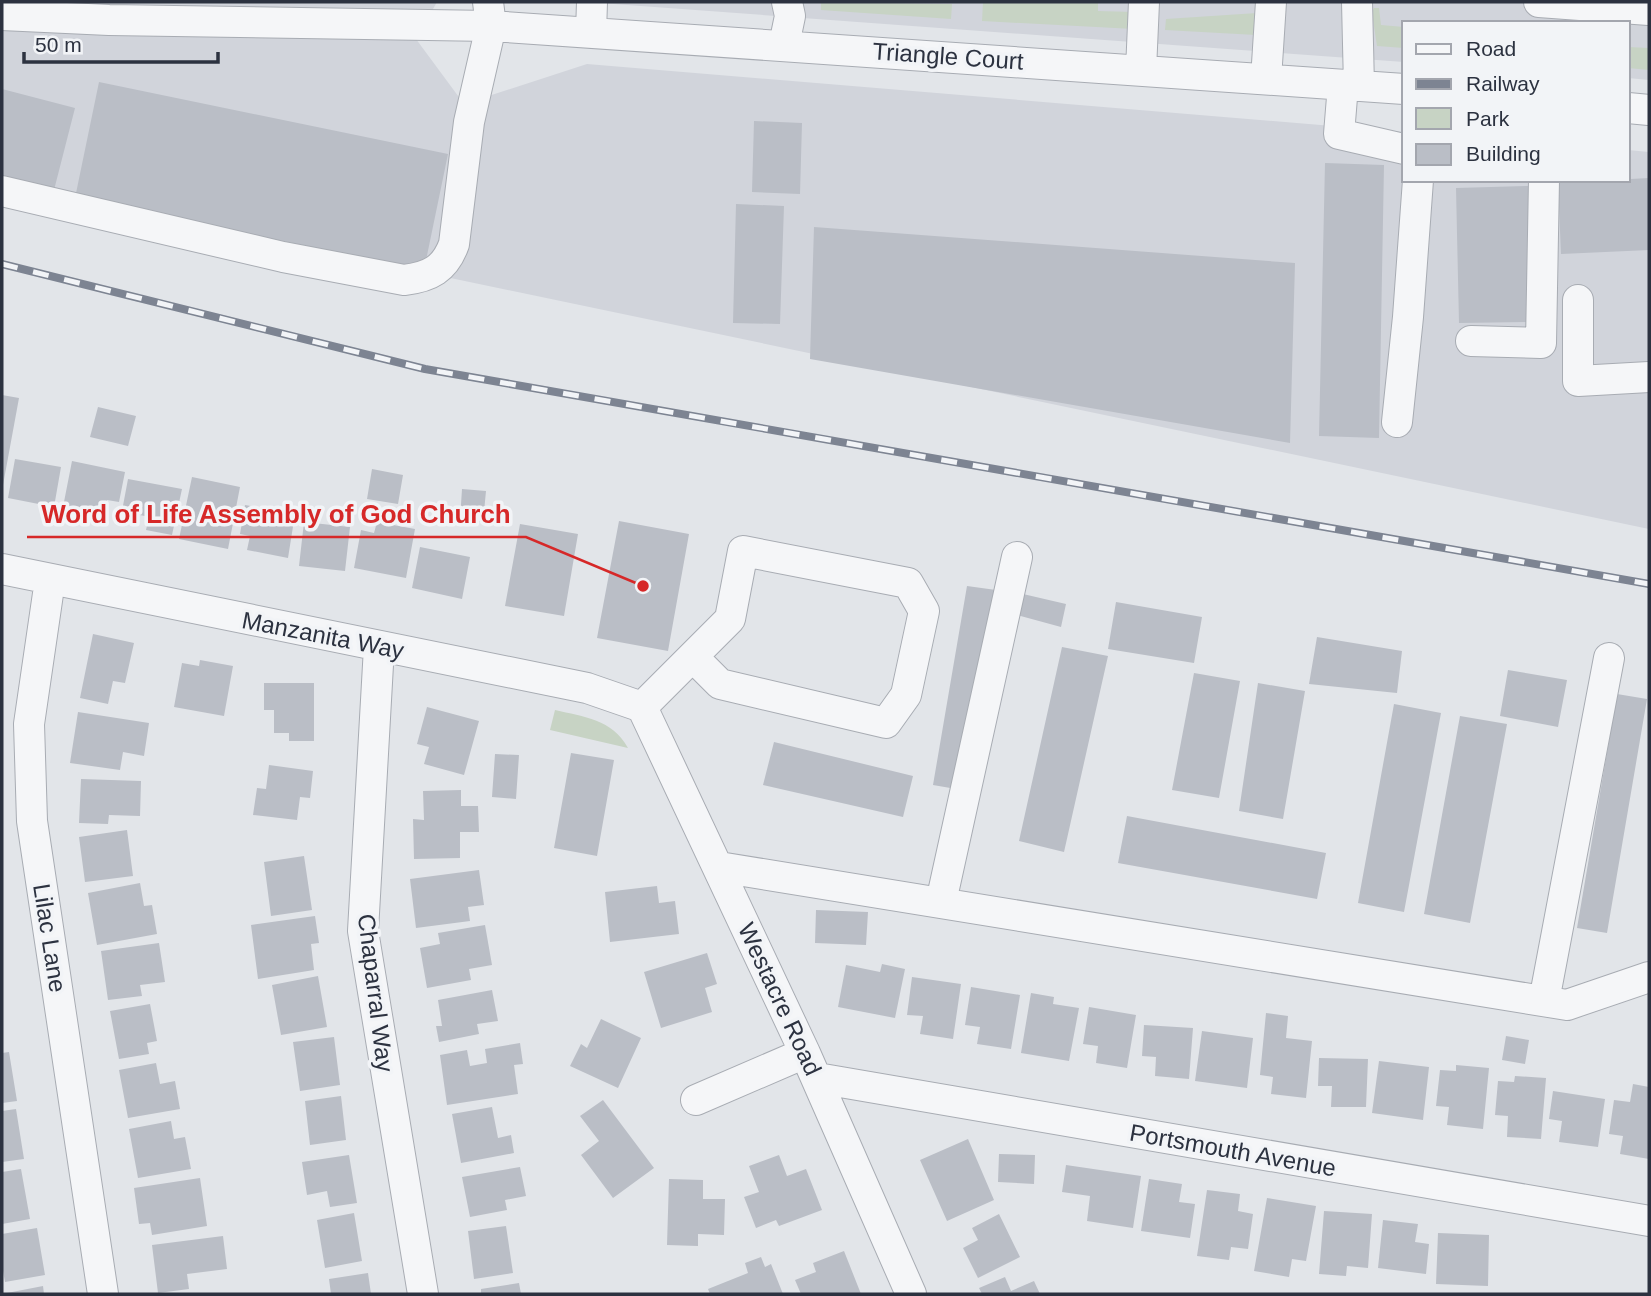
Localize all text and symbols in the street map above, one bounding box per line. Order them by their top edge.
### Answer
scale bar [24,21,219,65]
legend [1402,21,1630,182]
text: 50 m [35,33,82,56]
street label: Triangle Court [872,37,1025,75]
text: Road [1466,37,1516,60]
text: Railway [1466,72,1540,95]
text: Park [1466,107,1510,130]
text: Building [1466,142,1541,165]
callout: Word of Life Assembly of God Church [27,490,526,537]
text: Word of Life Assembly of God Church [41,499,511,529]
street label: Manzanita Way [240,606,406,664]
street label: Lilac Lane [28,882,72,994]
street label: Chaparral Way [353,912,399,1074]
street label: Westacre Road [733,919,827,1079]
street label: Portsmouth Avenue [1128,1119,1338,1181]

